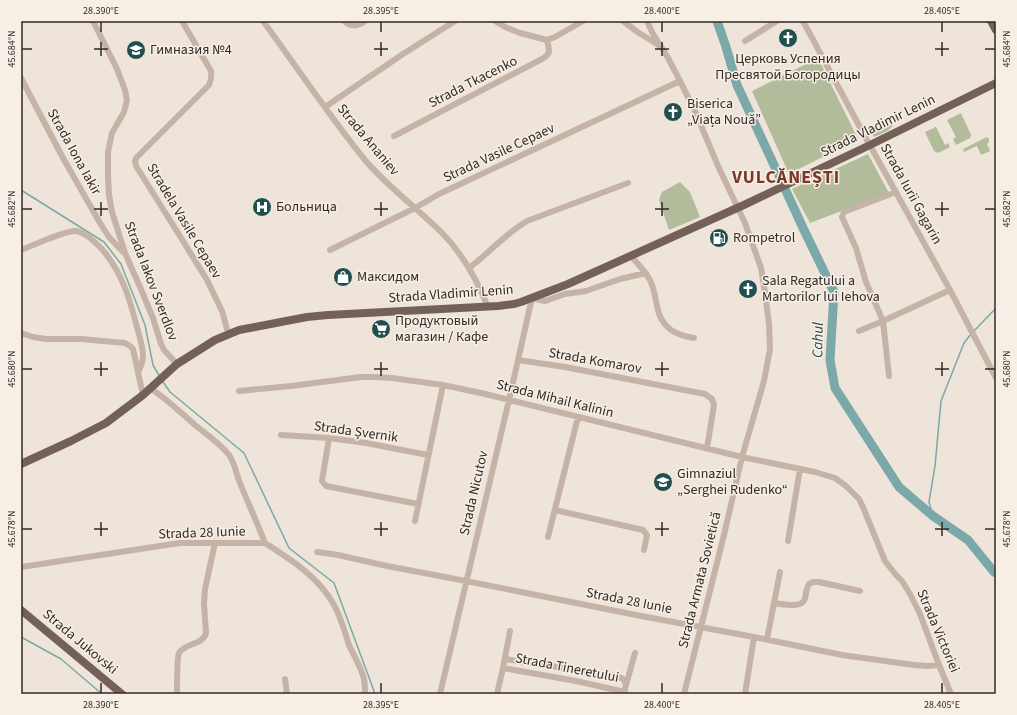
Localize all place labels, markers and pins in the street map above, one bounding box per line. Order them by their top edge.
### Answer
church icon: Церковь Успения Пресвятой Богородицы [777,27,799,49]
school or university icon: Гимназия №4 [125,39,147,61]
place label: Гимназия №4 [150,40,232,60]
place label: Церковь Успения Пресвятой Богородицы [715,49,861,85]
place label: Biserica „Viața Nouă” [687,94,761,130]
church icon: Biserica „Viața Nouă” [662,101,684,123]
hospital icon: Больница [251,196,273,218]
place label: Больница [276,197,337,217]
fuel station icon: Rompetrol [708,227,730,249]
place label: Rompetrol [733,228,796,248]
shop icon: Максидом [332,266,354,288]
place label: Максидом [357,267,419,287]
place label: Sala Regatului a Martorilor lui Iehova [762,271,880,307]
church icon: Sala Regatului a Martorilor lui Iehova [737,278,759,300]
place label: Продуктовый магазин / Кафе [395,311,488,347]
supermarket icon: Продуктовый магазин / Кафе [370,318,392,340]
place label: Gimnaziul „Serghei Rudenko“ [677,464,788,500]
school or university icon: Gimnaziul „Serghei Rudenko“ [652,471,674,493]

